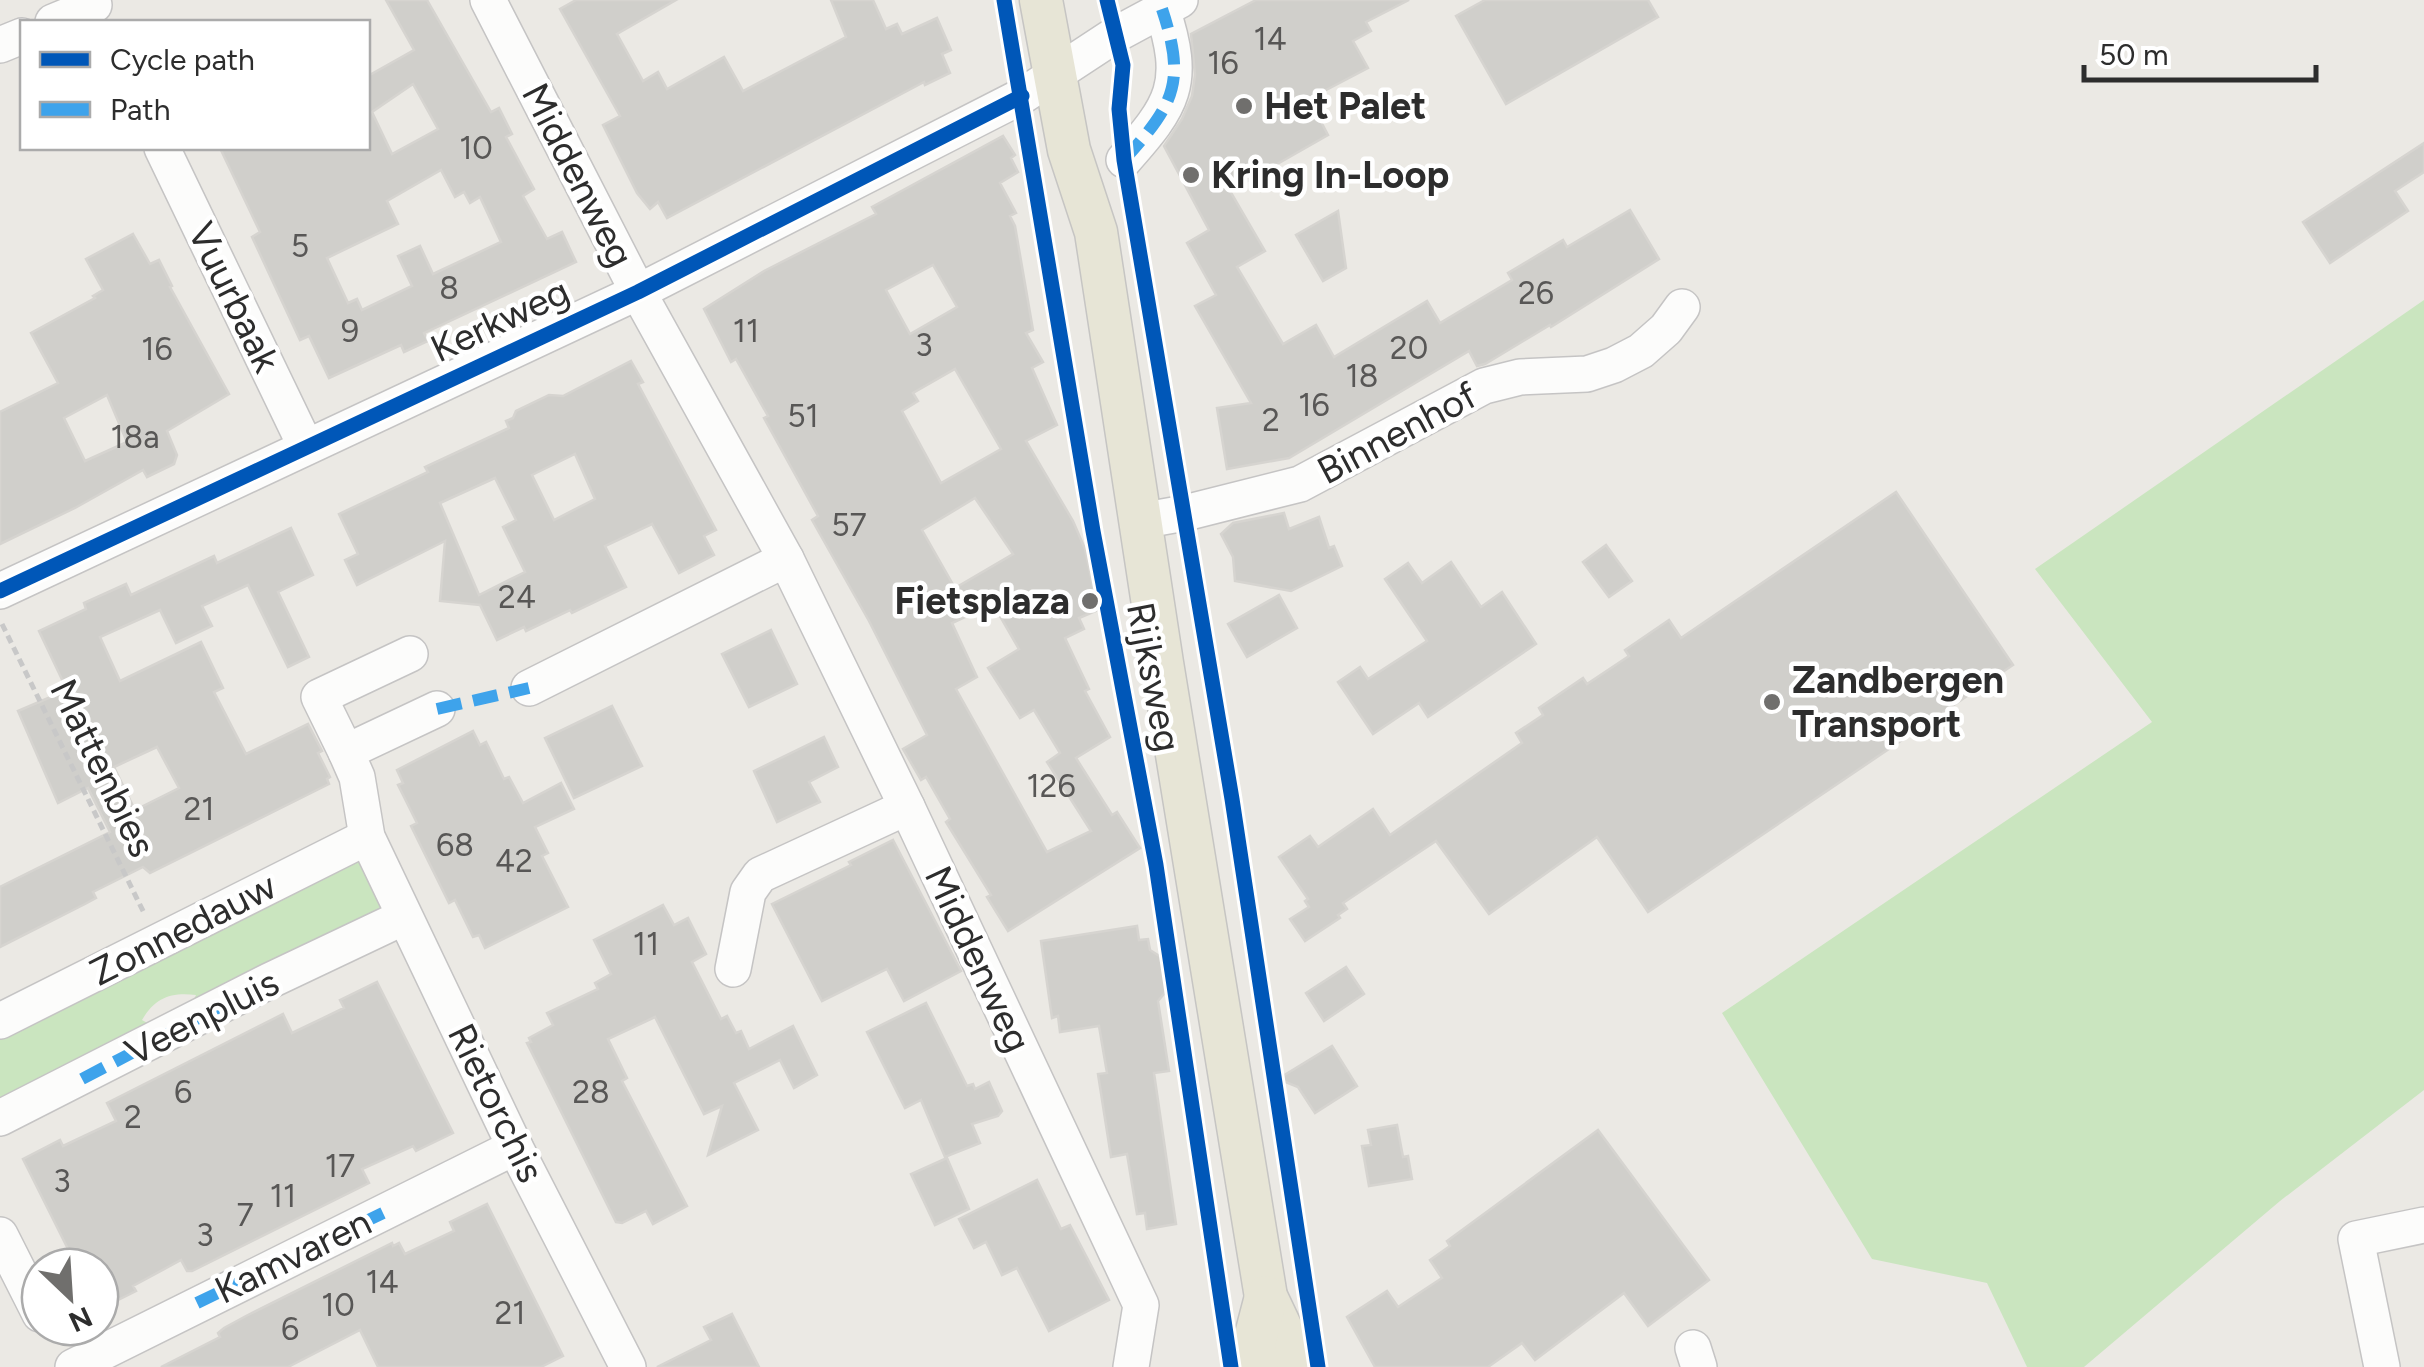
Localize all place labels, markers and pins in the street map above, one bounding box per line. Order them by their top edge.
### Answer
place label: Het Palet [1264,83,1426,129]
marker: Het Palet [1233,95,1255,117]
place label: Kring In-Loop [1211,152,1449,198]
marker: Kring In-Loop [1180,164,1202,186]
place label: Fietsplaza [894,578,1070,624]
marker: Fietsplaza [1079,590,1101,612]
place label: Zandbergen Transport [1792,657,2004,747]
marker: Zandbergen Transport [1761,691,1783,713]

